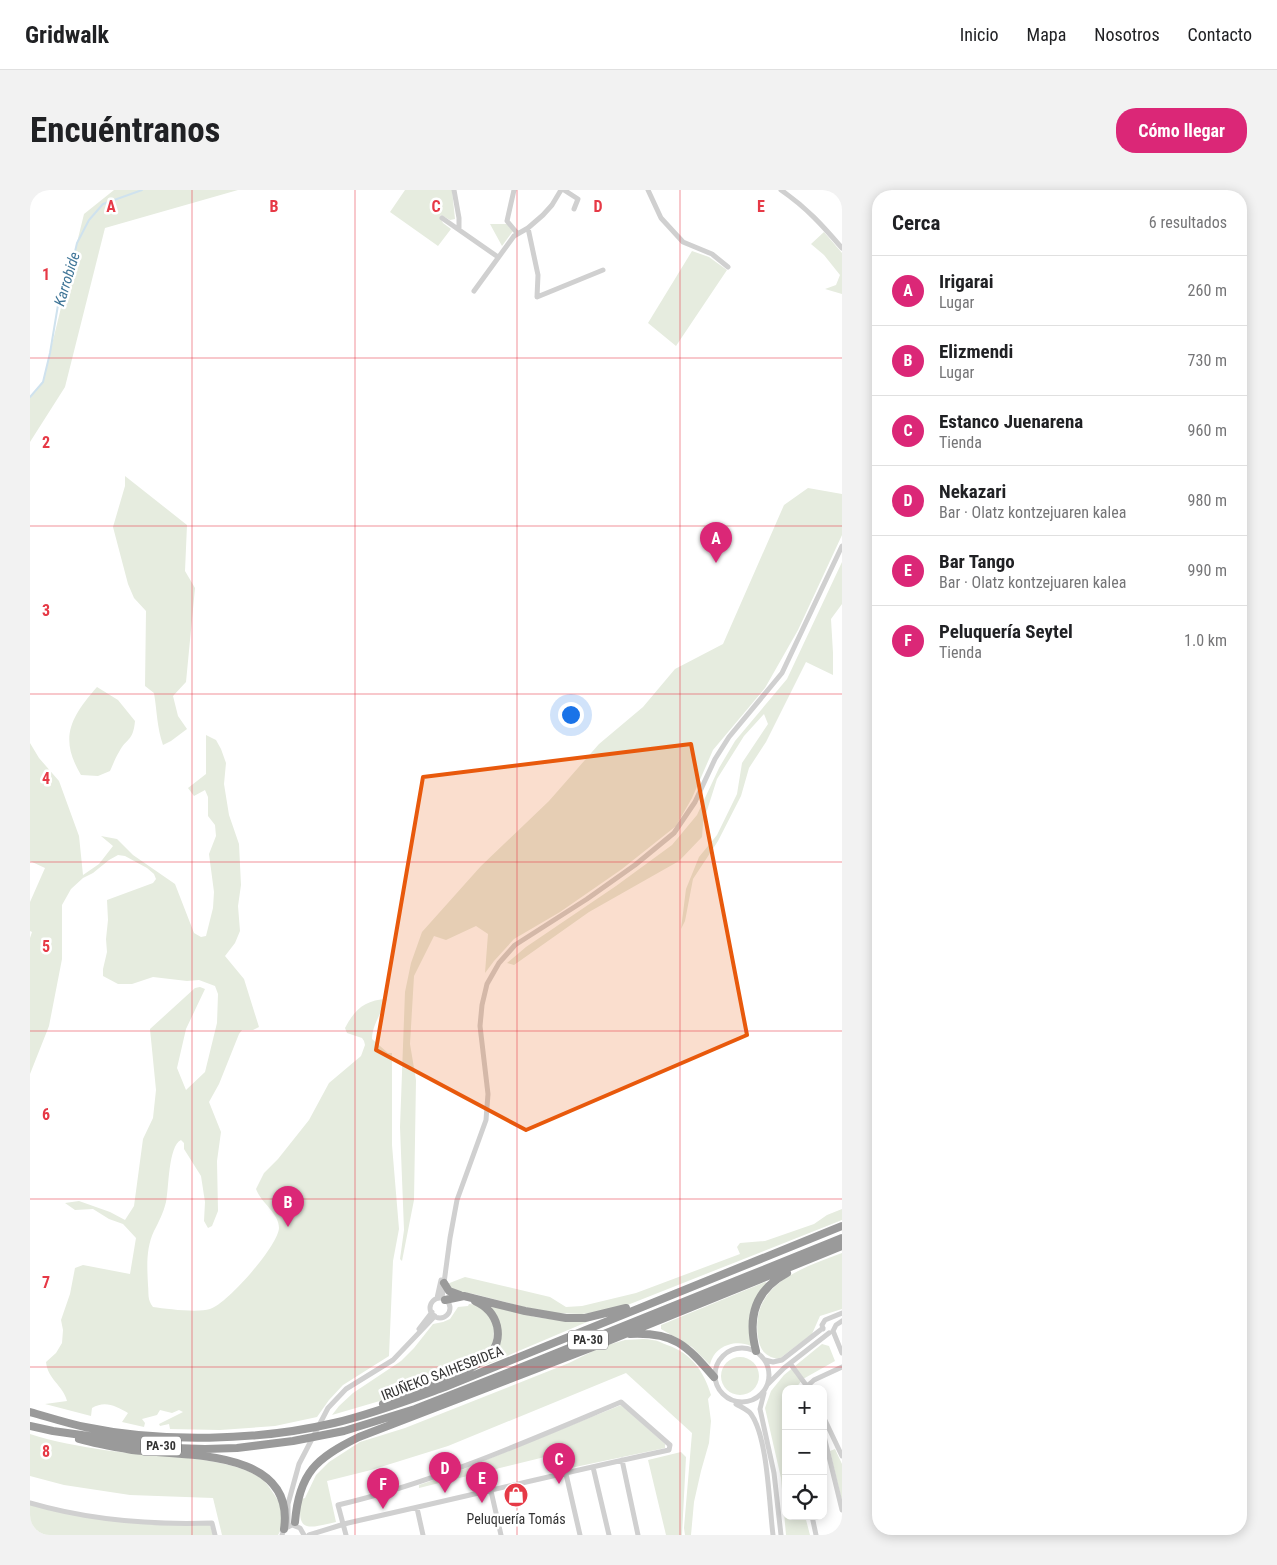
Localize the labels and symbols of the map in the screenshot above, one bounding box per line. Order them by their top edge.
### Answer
text: A [106,197,116,216]
text: B [270,197,279,216]
text: C [431,197,441,216]
text: D [593,197,603,216]
text: E [757,197,765,216]
water label: Karrobide [50,250,84,308]
text: 1 [42,265,50,284]
text: 2 [42,433,50,452]
pin: A [700,522,732,563]
text: 3 [42,601,50,620]
your location [558,702,584,728]
text: 4 [42,769,50,788]
text: 5 [42,937,50,956]
text: 6 [42,1105,50,1124]
pin: B [272,1186,304,1227]
text: 7 [42,1273,50,1292]
road number: PA-30 [568,1330,608,1350]
street label: IRUÑEKO SAIHESBIDEA [378,1341,505,1404]
road number: PA-30 [141,1436,181,1456]
text: 8 [42,1442,50,1461]
pin: C [543,1443,575,1484]
pin: D [429,1452,461,1493]
pin: E [466,1462,498,1503]
pin: F [367,1468,399,1509]
shop icon: Peluquería Tomás [503,1482,529,1508]
place label: Peluquería Tomás [466,1511,566,1527]

